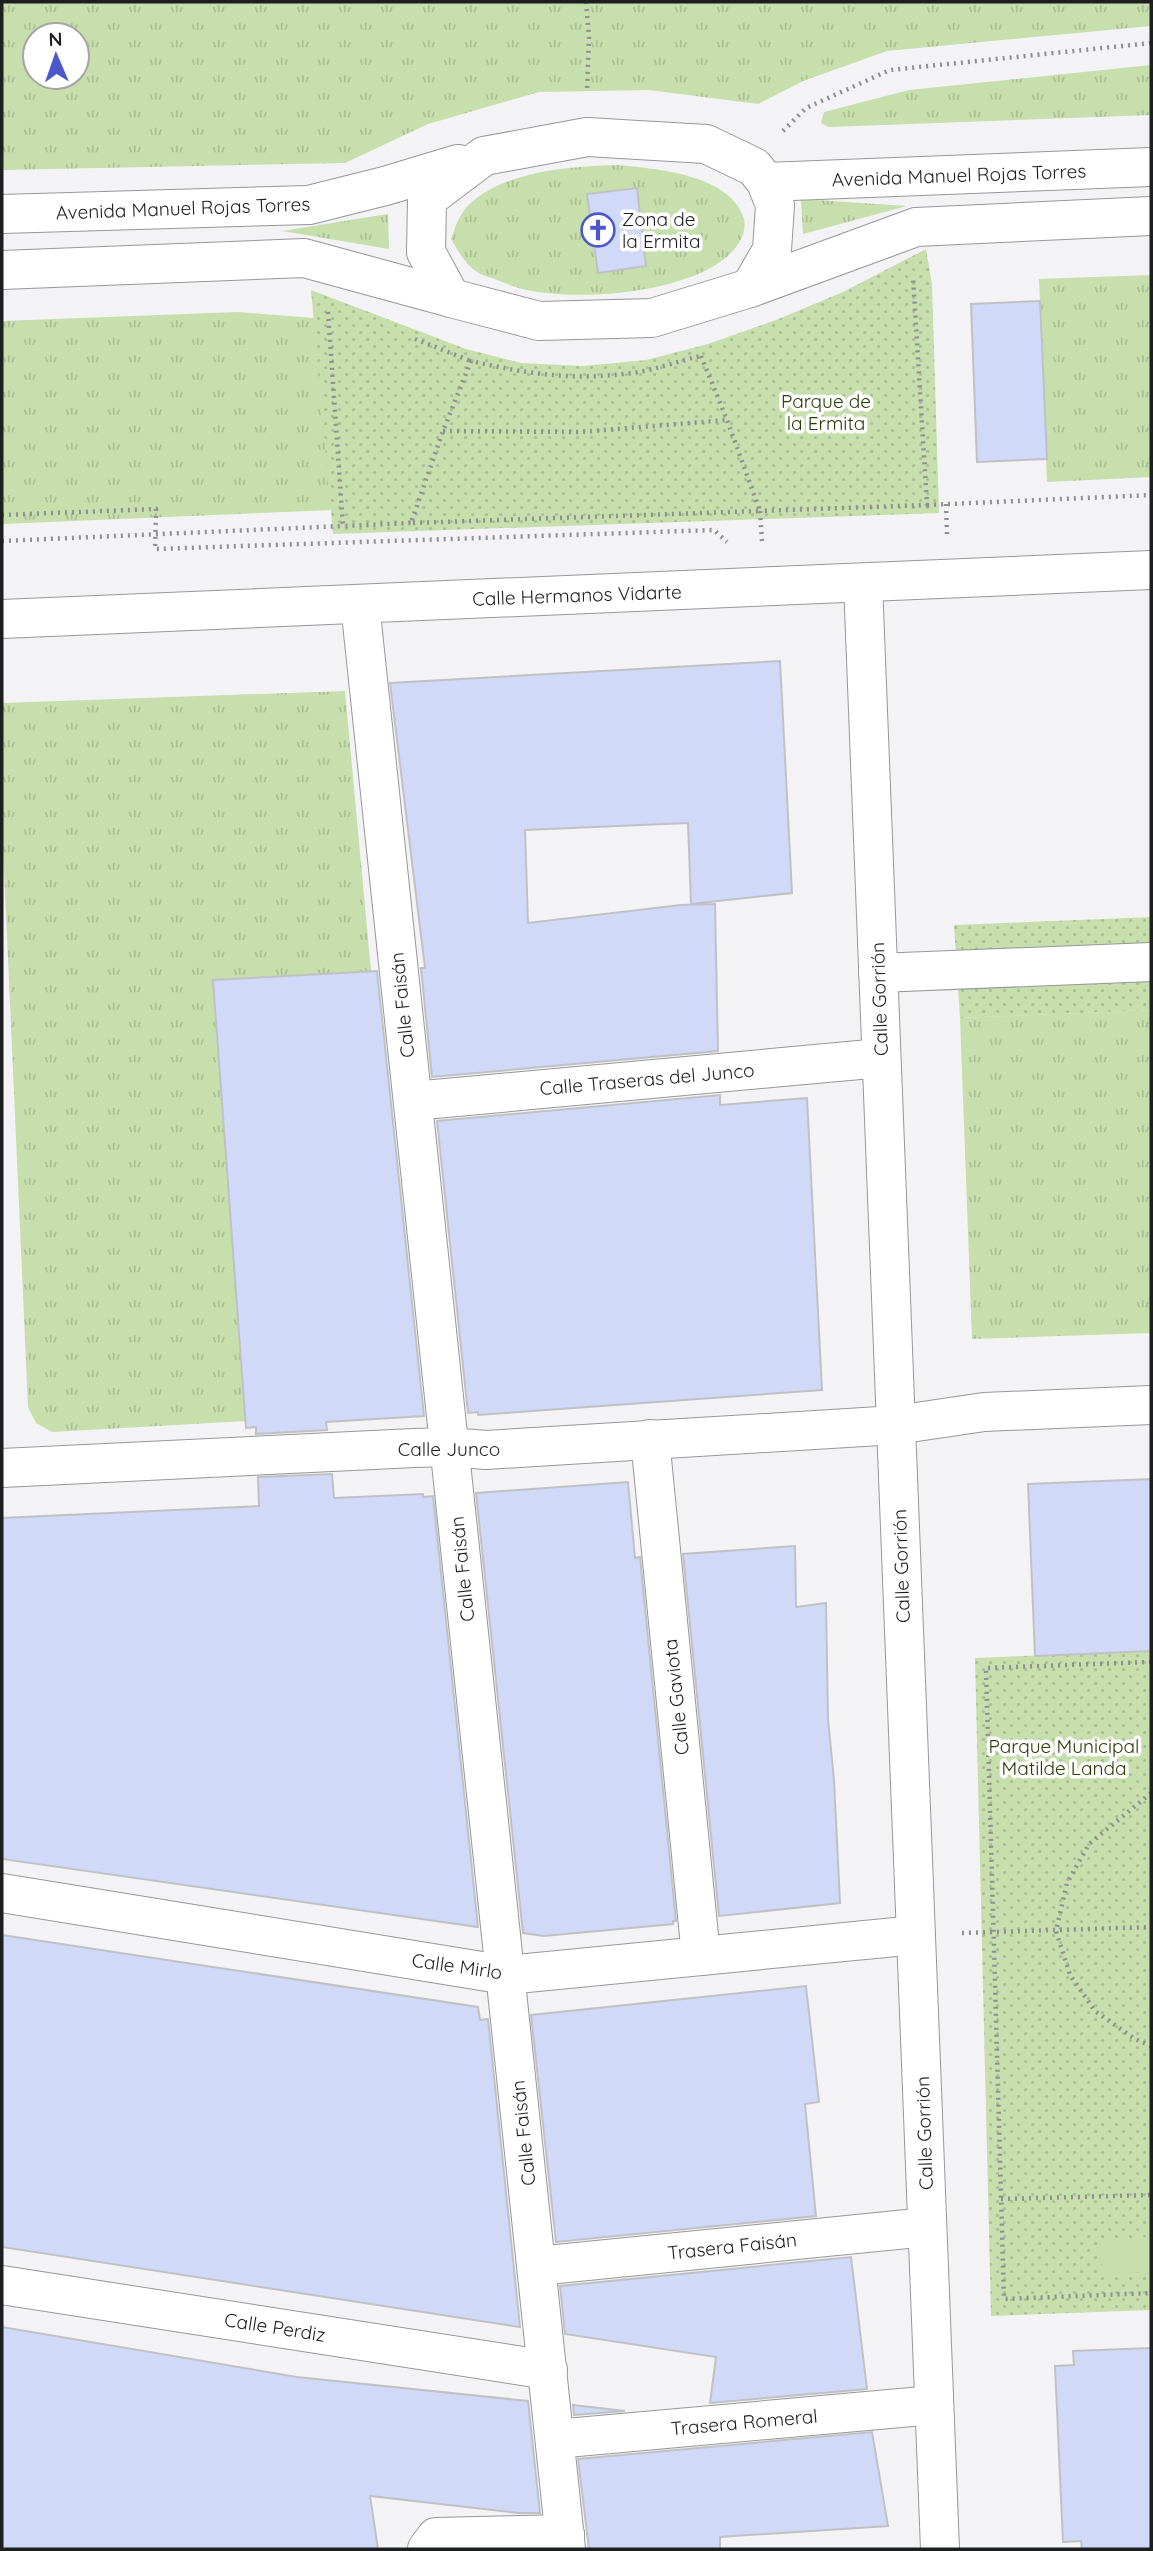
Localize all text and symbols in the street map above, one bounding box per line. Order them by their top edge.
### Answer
north arrow [21,21,91,91]
text: N [48,27,63,51]
street label: Avenida Manuel Rojas Torres [831,159,1087,191]
street label: Avenida Manuel Rojas Torres [55,192,311,224]
place label: Zona de la Ermita [622,207,701,253]
church icon: Zona de la Ermita [579,211,617,249]
park label: Parque de la Ermita [781,389,871,435]
street label: Calle Hermanos Vidarte [472,579,682,611]
street label: Calle Gorrión [865,941,893,1057]
street label: Calle Faisán [385,951,419,1059]
street label: Calle Traseras del Junco [539,1058,755,1100]
street label: Calle Junco [398,1437,500,1461]
street label: Calle Gorrión [887,1508,915,1624]
street label: Calle Faisán [445,1515,479,1623]
street label: Calle Gaviota [658,1638,694,1756]
park label: Parque Municipal Matilde Landa [989,1734,1139,1780]
street label: Calle Mirlo [410,1948,504,1984]
street label: Calle Gorrión [910,2075,938,2191]
street label: Calle Faisán [506,2079,540,2187]
street label: Trasera Faisán [666,2227,798,2265]
street label: Calle Perdiz [223,2307,327,2347]
street label: Trasera Romeral [669,2404,819,2440]

